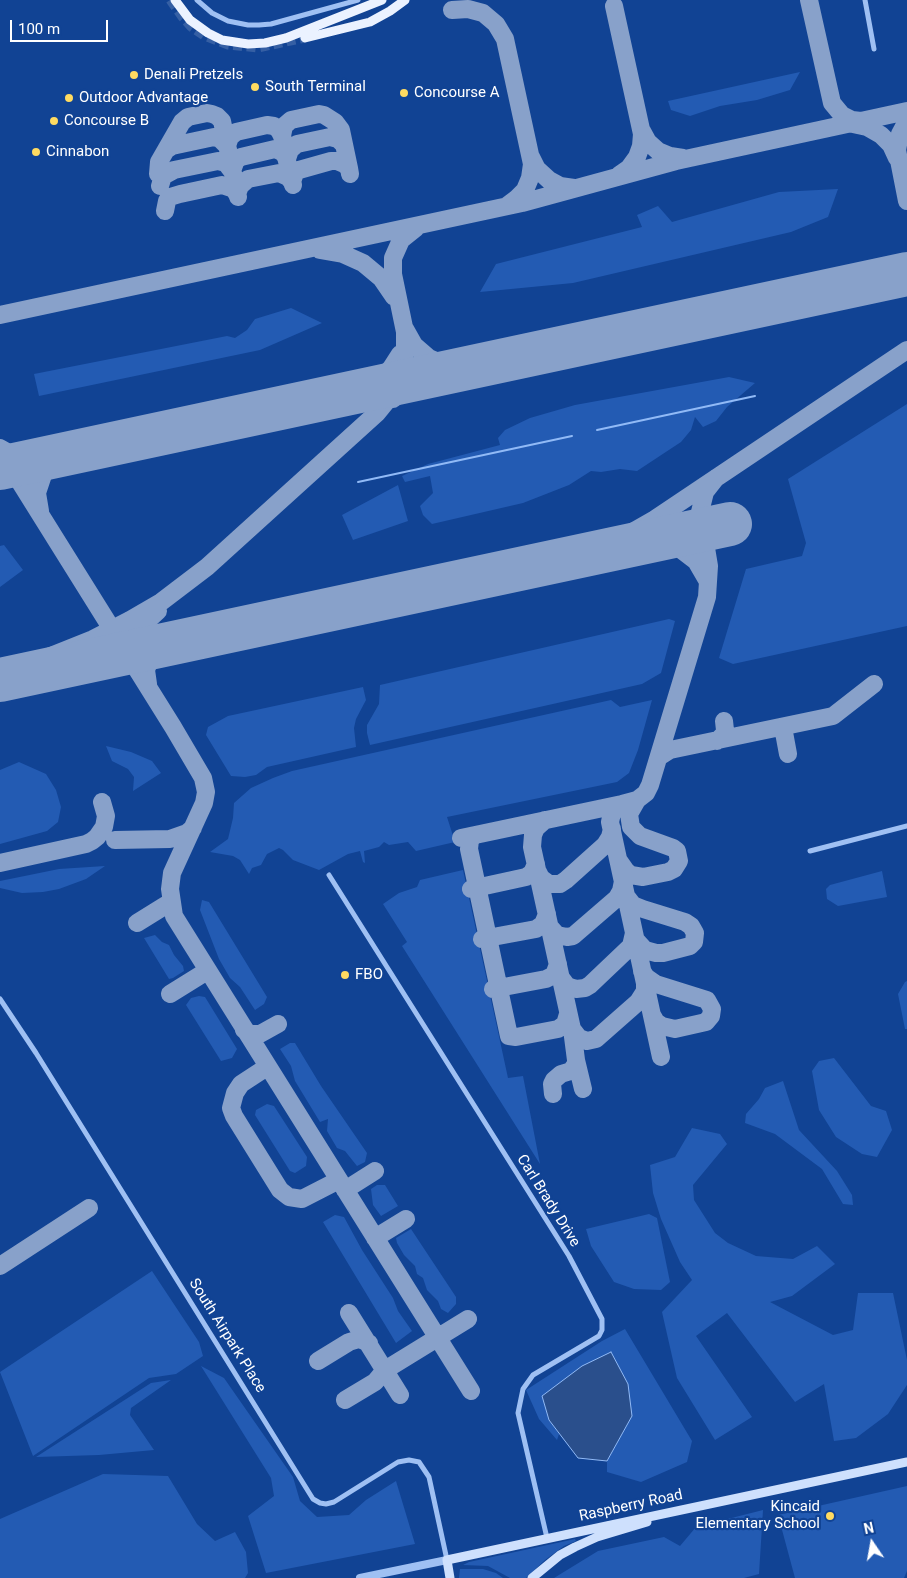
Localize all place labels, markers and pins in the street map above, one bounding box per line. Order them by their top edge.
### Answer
place label: Denali Pretzels [144,66,243,84]
marker: Denali Pretzels [128,69,140,81]
place label: South Terminal [265,78,366,96]
marker: South Terminal [249,81,261,93]
place label: Concourse A [414,84,500,102]
marker: Concourse A [398,87,410,99]
place label: Outdoor Advantage [79,89,208,107]
marker: Outdoor Advantage [63,92,75,104]
place label: Concourse B [64,112,149,130]
marker: Concourse B [48,115,60,127]
place label: Cinnabon [46,143,109,161]
marker: Cinnabon [30,146,42,158]
place label: FBO [355,966,383,984]
marker: FBO [339,969,351,981]
place label: Kincaid Elementary School [696,1498,820,1533]
marker: Kincaid Elementary School [824,1510,836,1522]

